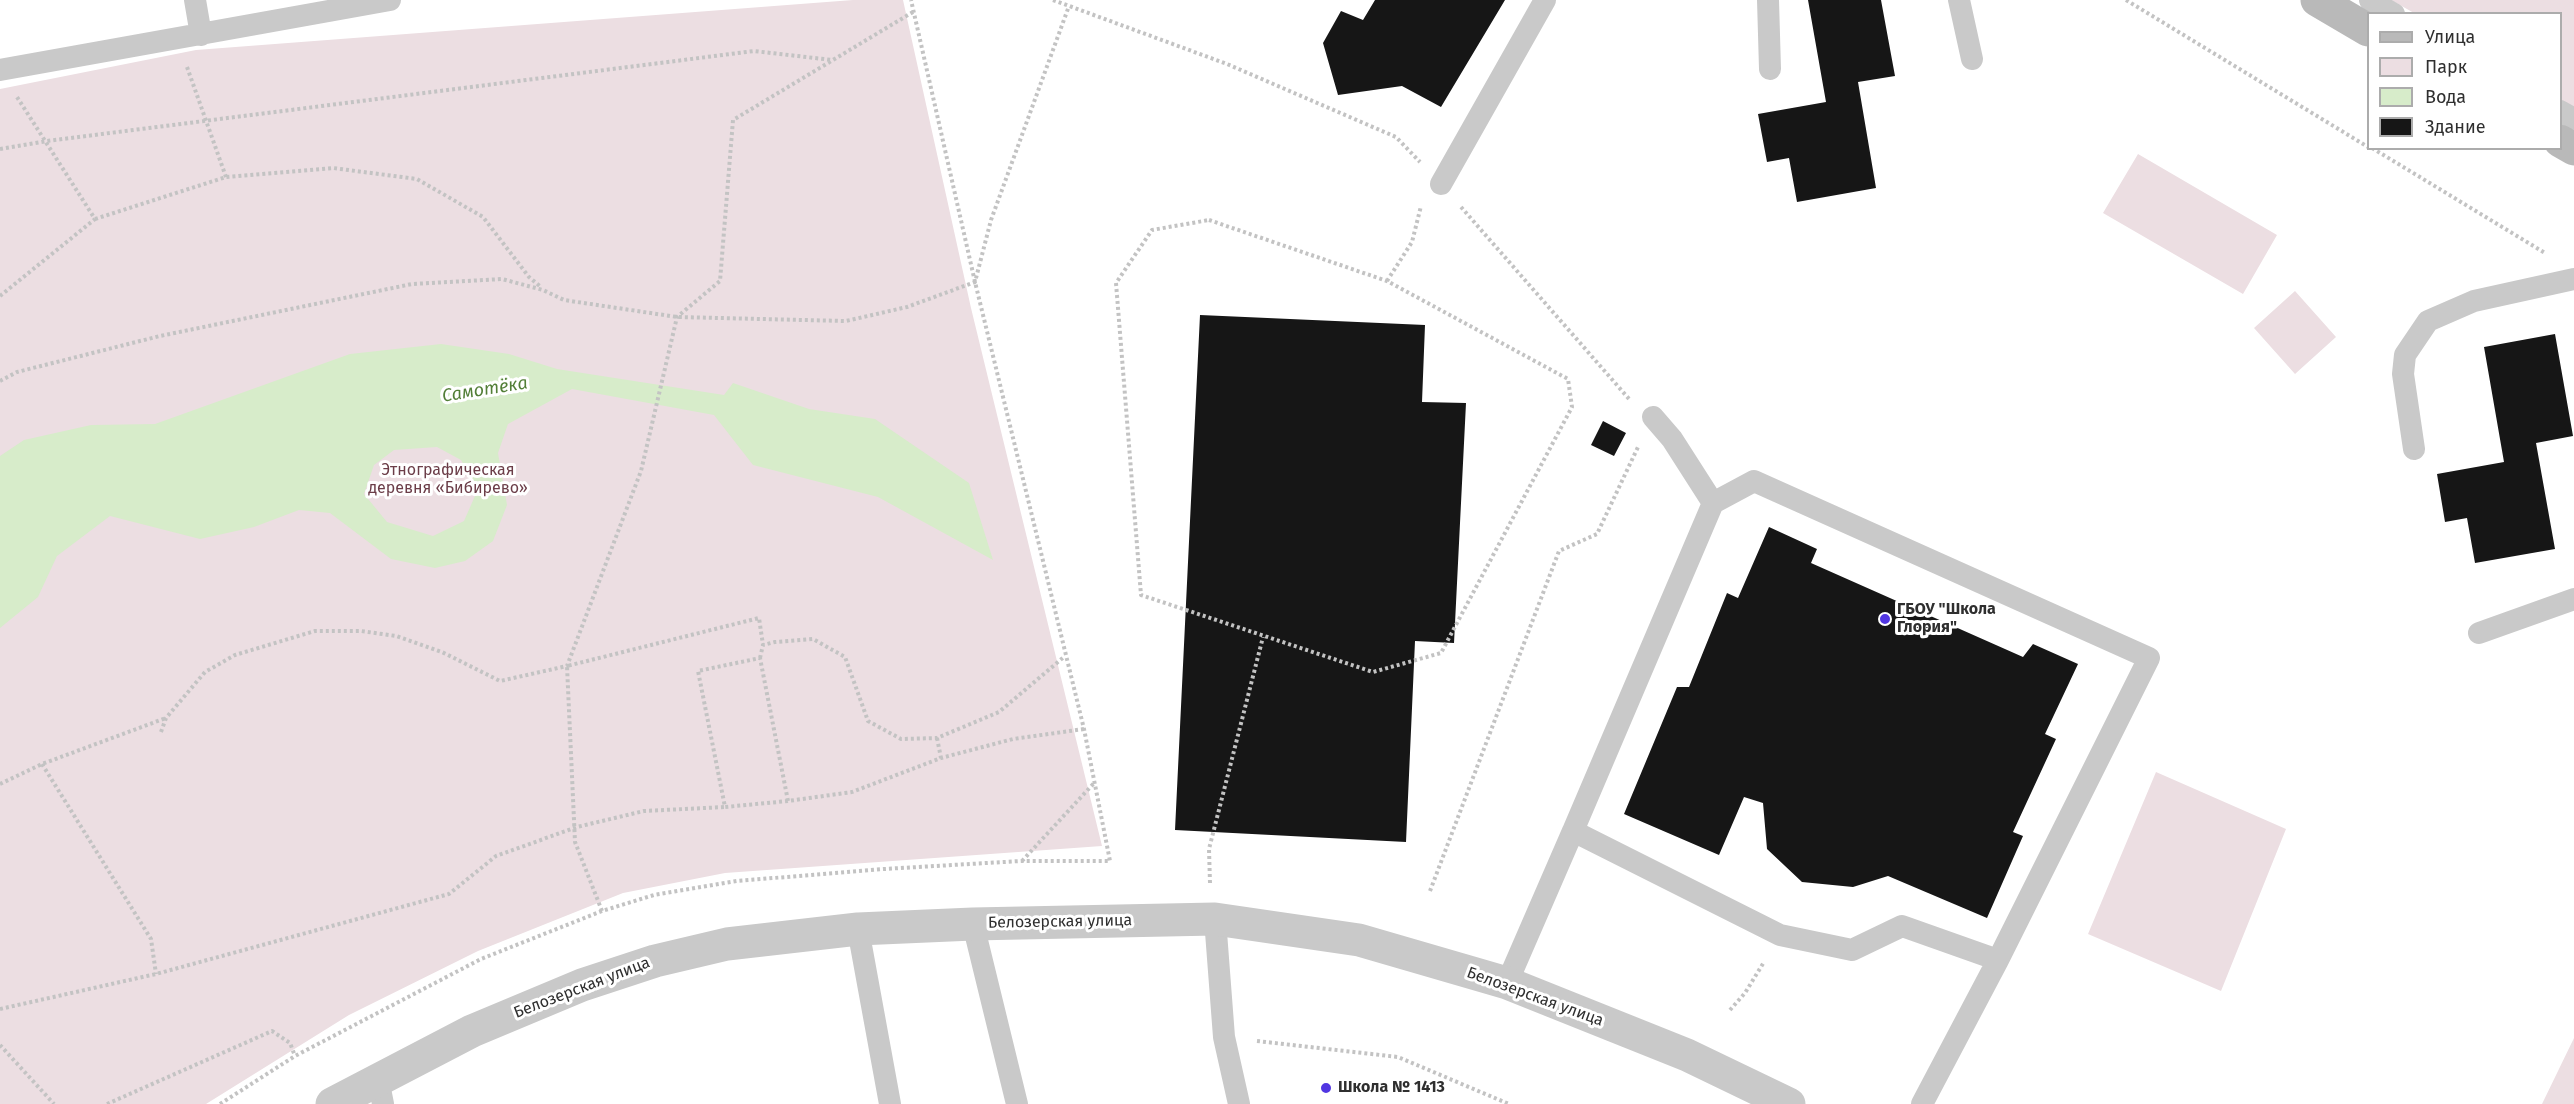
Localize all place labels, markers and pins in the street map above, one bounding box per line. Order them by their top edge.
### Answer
place label: ГБОУ "Школа Глория" [1897,600,1996,638]
marker: ГБОУ "Школа Глория" [1878,612,1892,626]
place label: Школа № 1413 [1338,1078,1445,1098]
marker: Школа № 1413 [1319,1081,1333,1095]

